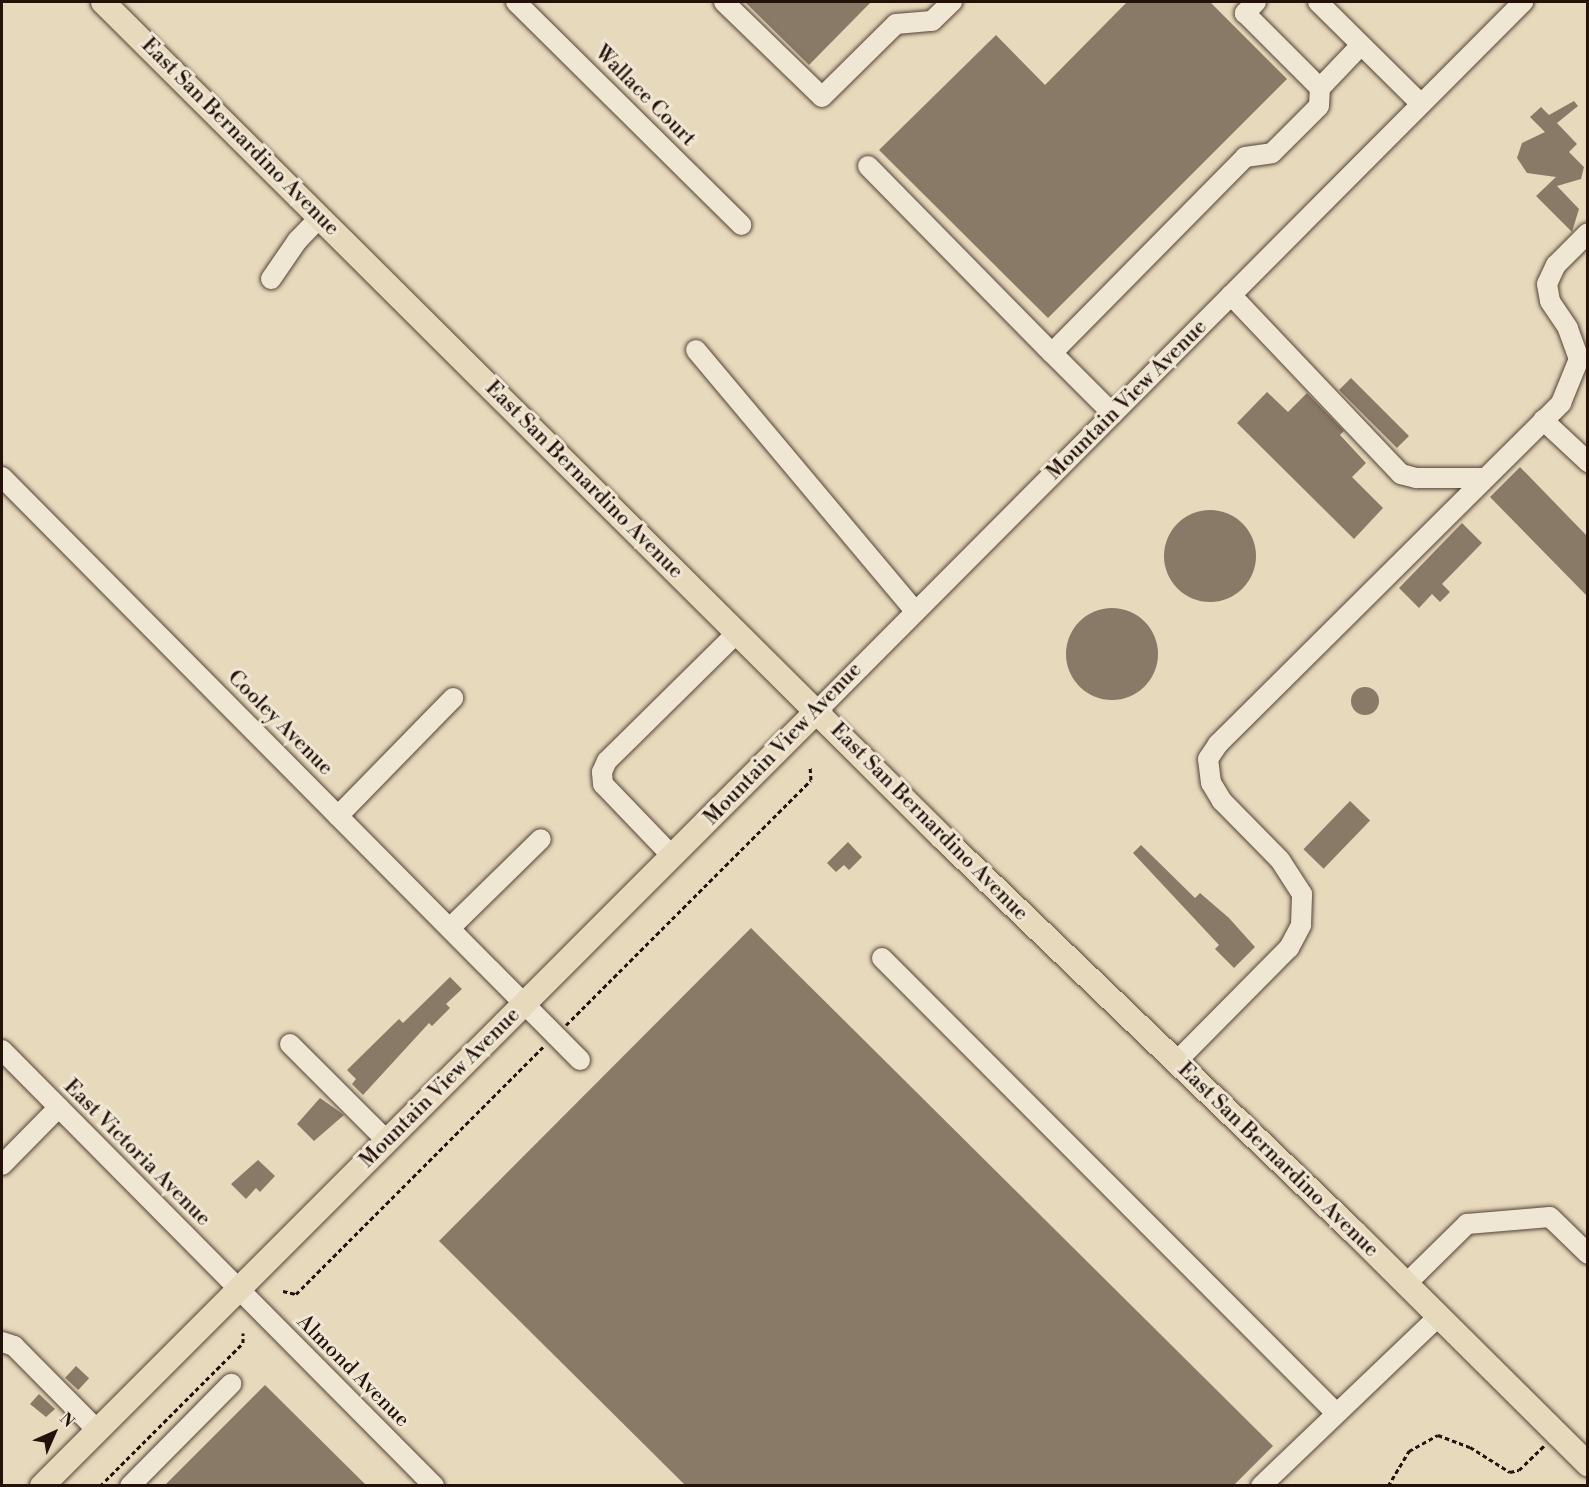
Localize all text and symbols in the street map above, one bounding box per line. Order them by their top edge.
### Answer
street label: East San Bernardino Avenue [136,33,344,241]
street label: Wallace Court [589,40,701,152]
street label: Mountain View Avenue [1042,315,1212,485]
street label: East San Bernardino Avenue [480,376,688,584]
street label: Mountain View Avenue [699,657,867,831]
street label: Cooley Avenue [222,665,338,781]
street label: East San Bernardino Avenue [825,718,1033,926]
street label: Mountain View Avenue [355,1003,525,1173]
street label: East San Bernardino Avenue [1172,1057,1384,1263]
street label: East Victoria Avenue [58,1074,216,1232]
street label: Almond Avenue [291,1309,415,1433]
north arrow [24,1403,84,1463]
text: N [55,1409,78,1432]

